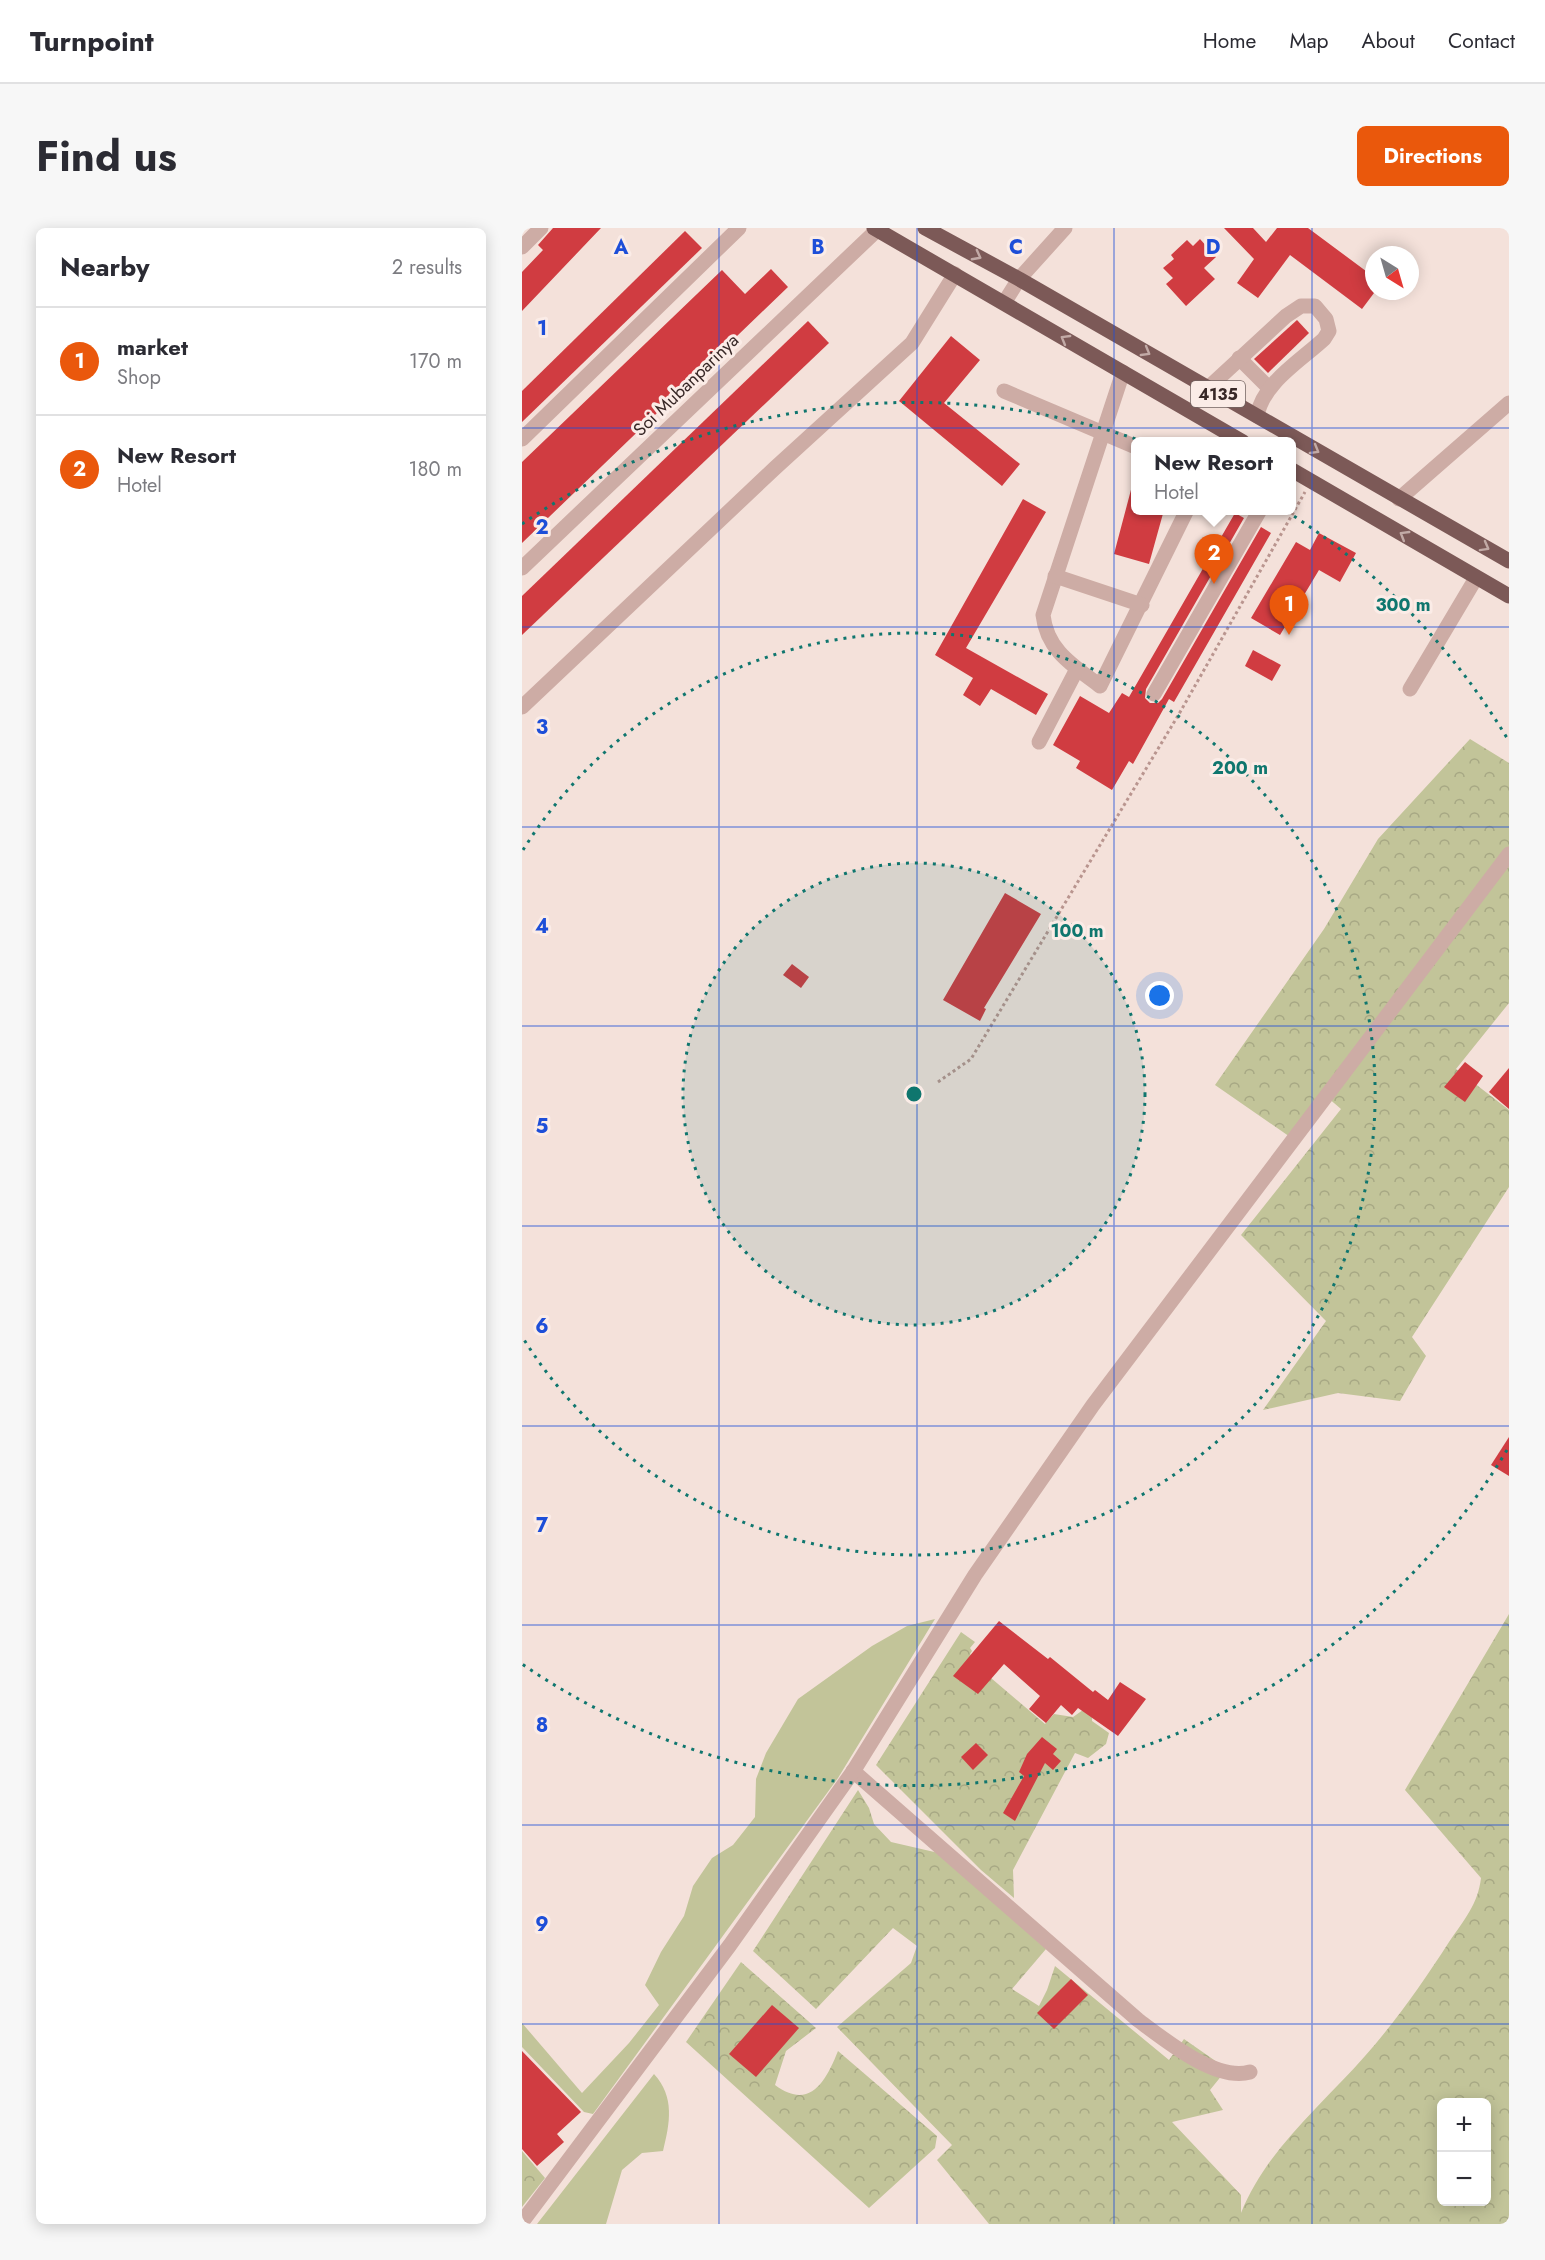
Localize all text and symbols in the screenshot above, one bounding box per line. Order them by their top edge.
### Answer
text: Turnpoint [30,21,154,62]
text: Home [1203,26,1256,56]
text: Map [1289,26,1329,56]
text: About [1362,26,1415,56]
text: Contact [1448,26,1515,56]
text: Find us [36,126,177,187]
button: Directions [1357,126,1509,186]
text: A [613,233,629,262]
text: B [811,233,825,262]
text: C [1009,233,1023,262]
text: D [1206,233,1220,262]
north arrow [1365,246,1419,300]
text: Nearby [60,248,149,286]
one-way arrow [971,249,981,260]
text: 2 results [392,253,462,282]
text: 1 [537,314,547,343]
street label: Soi Mubanparinya [627,328,745,442]
text: market [117,331,188,363]
one-way arrow [1061,334,1071,346]
one-way arrow [1140,345,1150,357]
text: 1 [74,347,85,376]
text: 170 m [409,347,462,376]
text: Shop [117,363,161,392]
road number: 4135 [1191,381,1245,407]
popup [1131,437,1296,515]
text: New Resort [117,439,236,471]
one-way arrow [1309,443,1319,454]
text: New Resort [1154,446,1273,478]
text: 2 [73,455,86,484]
text: 180 m [408,455,462,484]
text: Hotel [117,471,162,500]
text: Hotel [1154,478,1199,507]
text: 2 [535,513,549,542]
one-way arrow [1400,530,1410,542]
pin: 2 [1194,534,1234,584]
one-way arrow [1478,539,1489,551]
pin: 1 [1270,586,1308,635]
text: 300 m [1375,592,1431,618]
text: 3 [536,713,548,742]
text: 200 m [1212,755,1268,781]
text: 4 [535,912,549,941]
text: 100 m [1050,918,1104,944]
your location [1145,981,1174,1010]
centre of rings [904,1084,924,1104]
text: 5 [536,1112,549,1141]
text: 6 [535,1312,549,1341]
text: 7 [536,1511,549,1540]
text: 8 [536,1711,548,1740]
text: 9 [535,1910,549,1939]
map controls [1437,2098,1491,2206]
button: + [1437,2098,1491,2152]
button: − [1437,2152,1491,2206]

